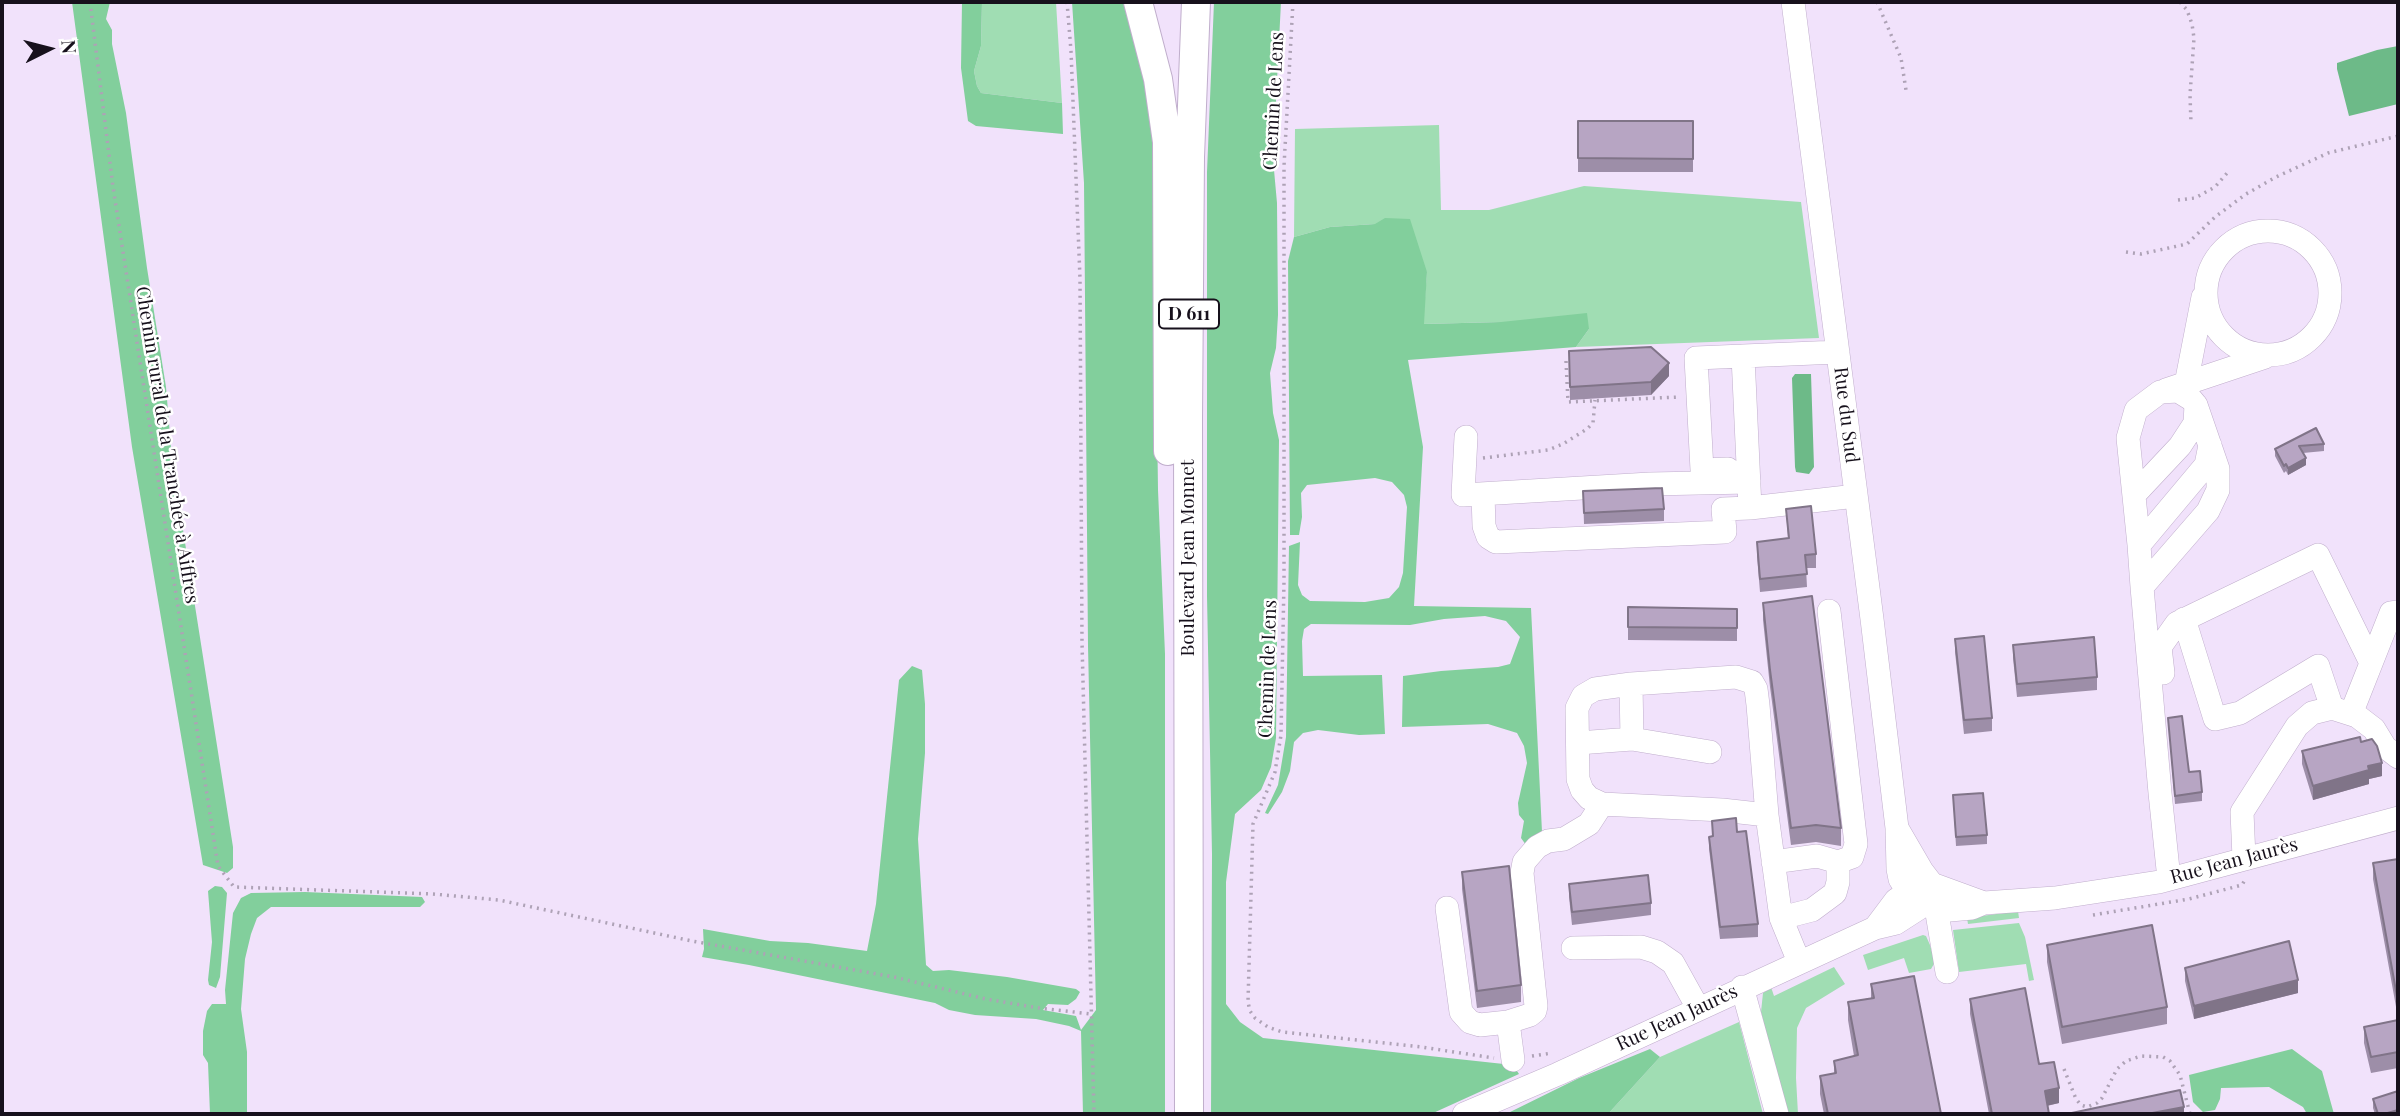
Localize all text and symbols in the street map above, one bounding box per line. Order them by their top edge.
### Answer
north arrow [14,14,84,84]
street label: Chemin de Lens [1259,31,1289,171]
text: N [56,39,84,55]
street label: Chemin rural de la Tranchée à Aiffres [131,285,203,605]
road number: D 611 [1159,300,1219,328]
street label: Rue du Sud [1829,366,1863,464]
street label: Boulevard Jean Monnet [1177,459,1199,657]
street label: Chemin de Lens [1254,599,1282,739]
street label: Rue Jean Jaurès [2168,833,2300,889]
street label: Rue Jean Jaurès [1613,980,1741,1056]

